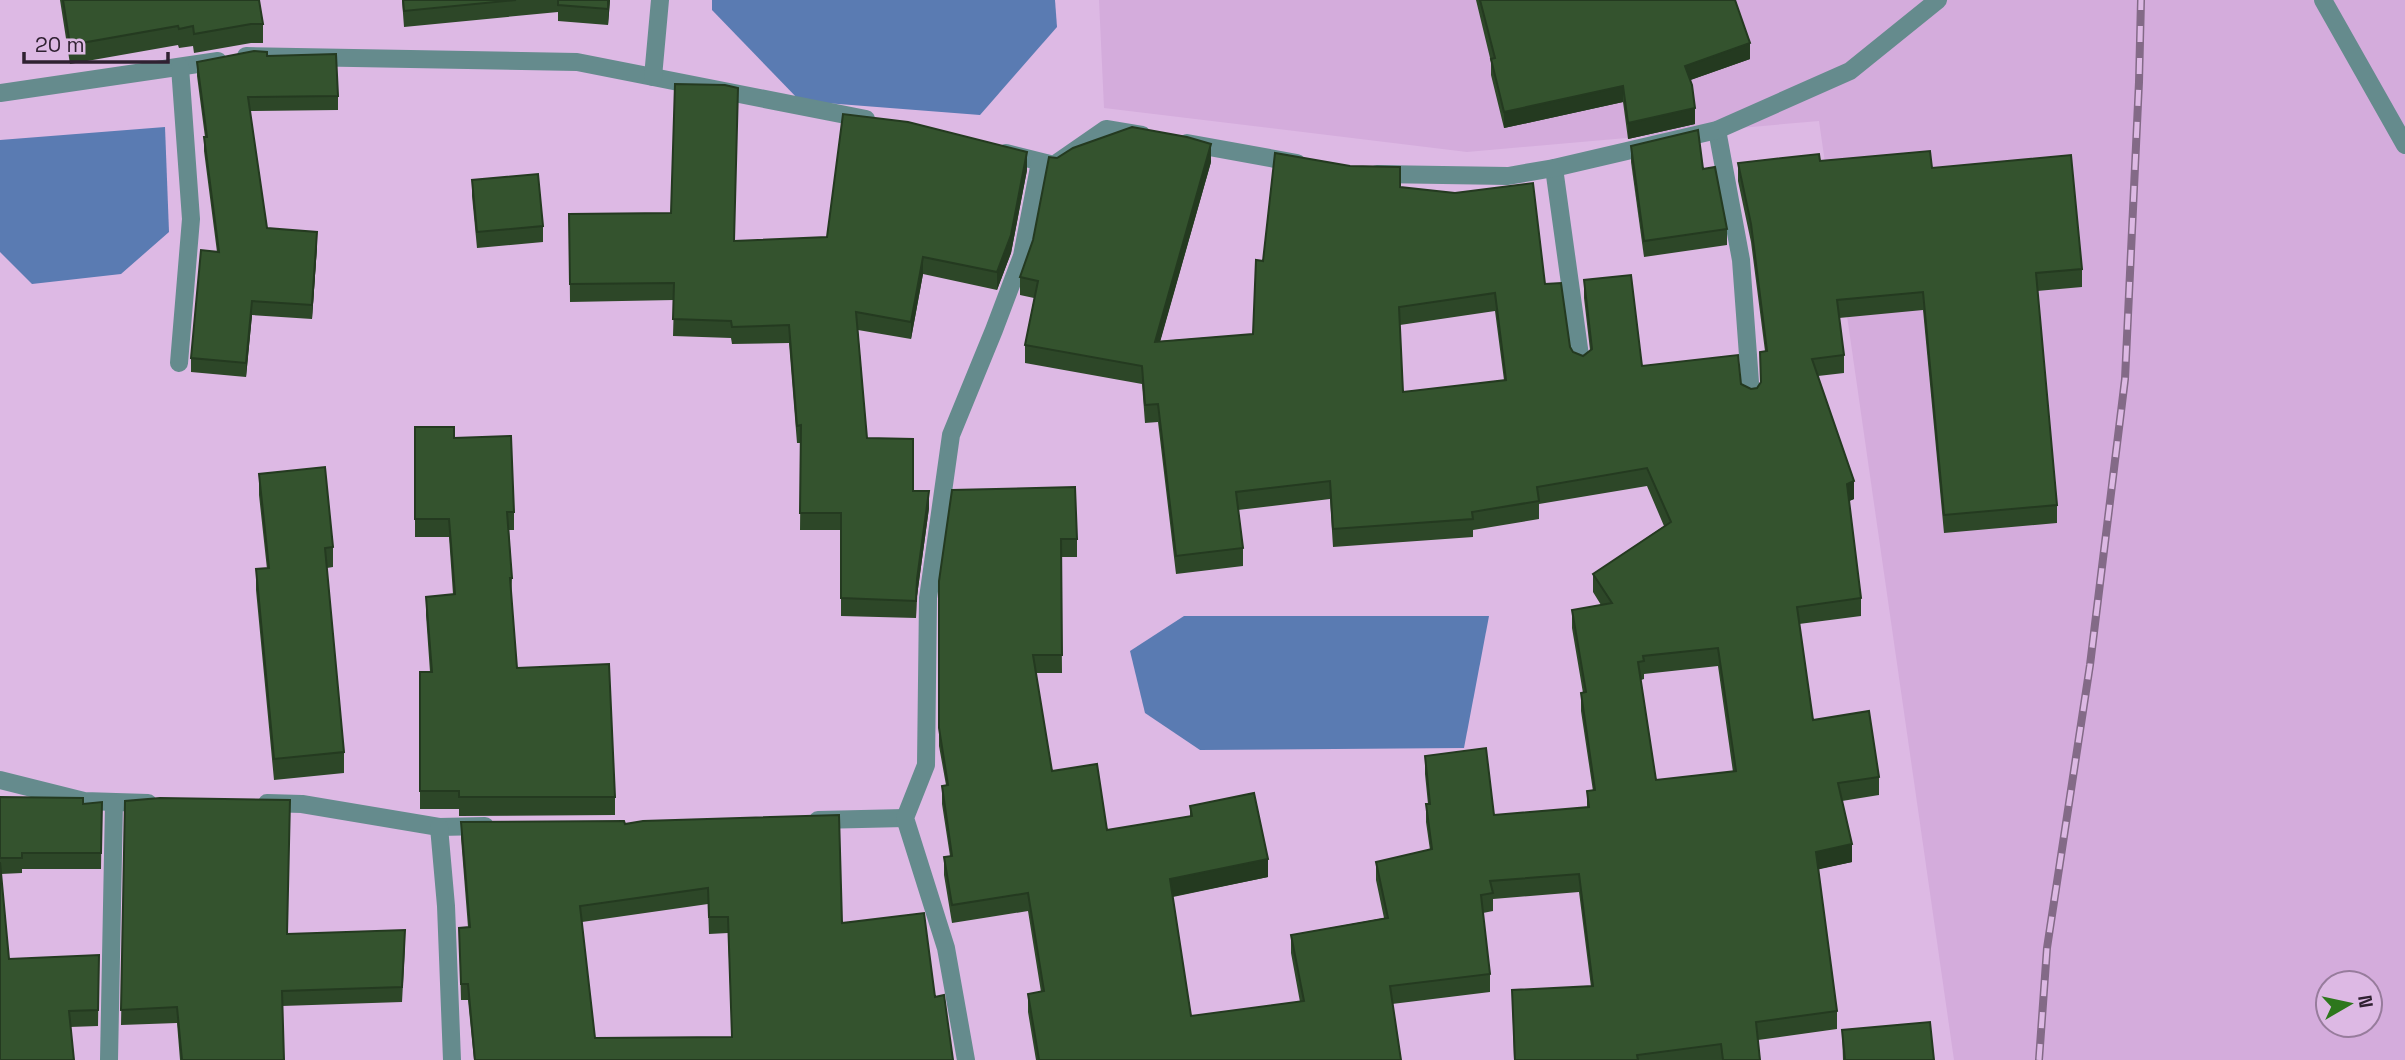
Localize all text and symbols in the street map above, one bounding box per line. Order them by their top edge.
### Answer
scale bar [24,21,168,65]
text: 20 m [35,31,85,58]
north arrow [2314,969,2384,1039]
text: N [2352,993,2379,1010]

